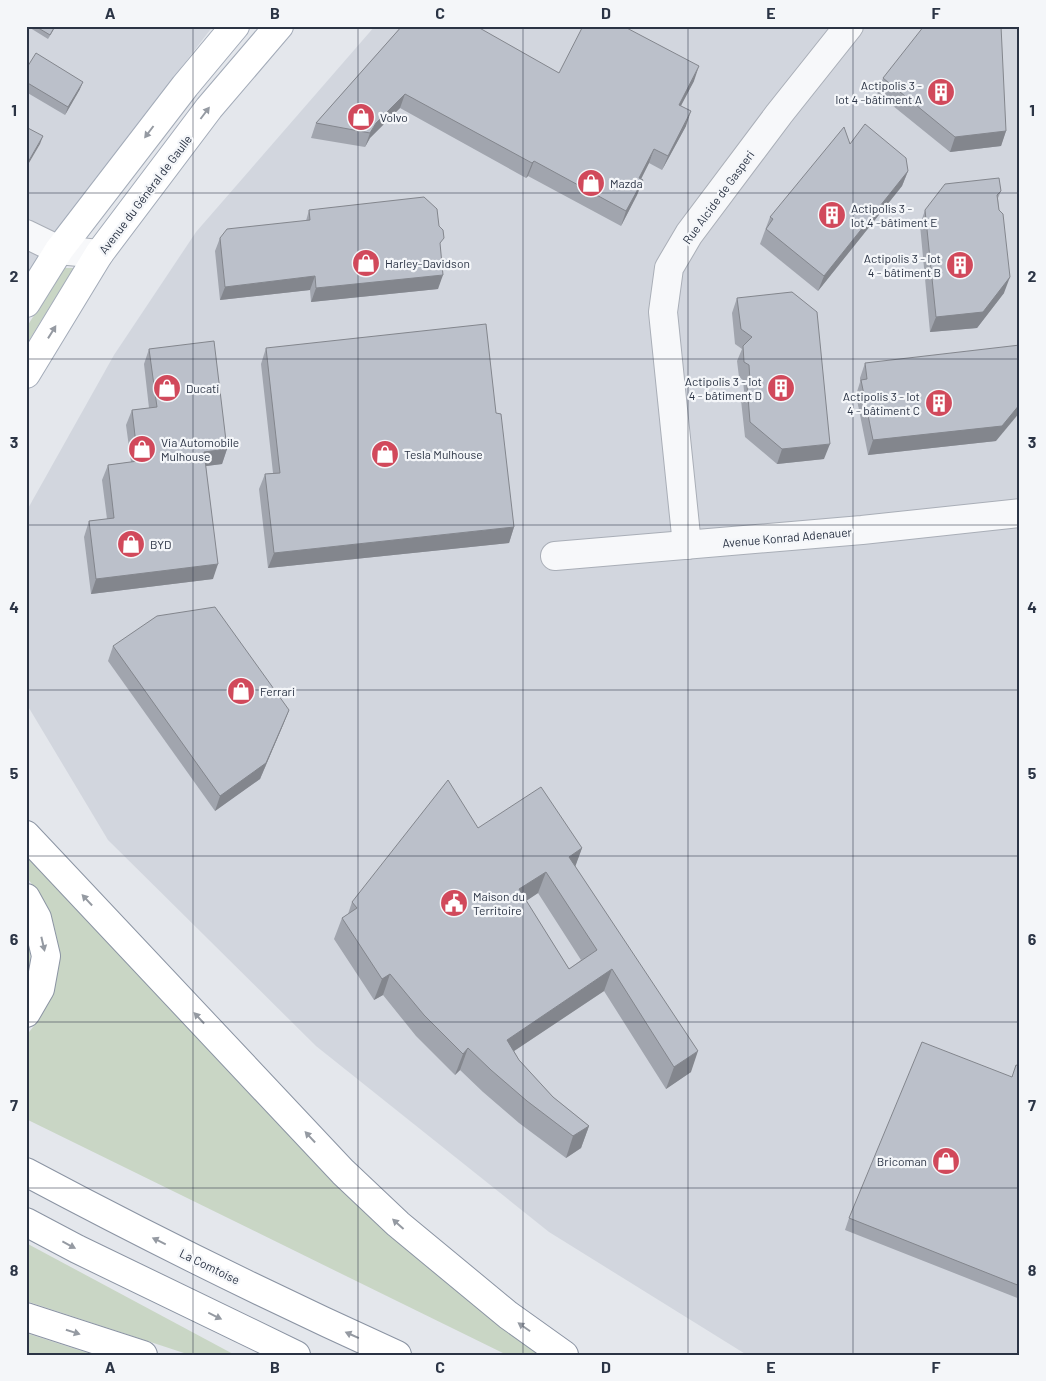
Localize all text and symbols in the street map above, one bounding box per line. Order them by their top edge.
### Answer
text: A [105,3,116,22]
text: B [270,3,280,22]
text: C [435,3,445,22]
text: D [601,3,611,22]
text: E [766,3,776,22]
text: F [932,3,941,22]
building icon: Actipolis 3 - lot 4 -bâtiment A [926,77,956,107]
place label: Actipolis 3 - lot 4 -bâtiment A [835,78,922,106]
text: 1 [11,100,17,119]
text: 1 [1029,100,1035,119]
shop icon: Volvo [346,102,376,132]
one-way arrow [200,106,210,120]
place label: Volvo [380,110,408,124]
one-way arrow [144,125,155,138]
street label: Avenue du Général de Gaulle [96,132,194,256]
street label: Rue Alcide de Gasperi [679,148,757,246]
shop icon: Mazda [576,168,606,198]
place label: Mazda [610,176,643,190]
building icon: Actipolis 3 - lot 4 -bâtiment E [817,200,847,230]
place label: Actipolis 3 - lot 4 -bâtiment E [851,201,938,229]
shop icon: Harley-Davidson [351,248,381,278]
building icon: Actipolis 3 - lot 4 - bâtiment B [945,250,975,280]
place label: Actipolis 3 - lot 4 - bâtiment B [864,251,941,279]
place label: Harley-Davidson [385,256,470,270]
text: 2 [10,266,19,285]
text: 2 [1028,266,1037,285]
one-way arrow [47,325,56,339]
shop icon: Ducati [152,373,182,403]
building icon: Actipolis 3 - lot 4 - bâtiment D [766,373,796,403]
place label: Actipolis 3 - lot 4 - bâtiment D [685,374,762,402]
place label: Ducati [186,381,219,395]
building icon: Actipolis 3 - lot 4 - bâtiment C [924,388,954,418]
place label: Actipolis 3 - lot 4 - bâtiment C [843,389,920,417]
text: 3 [10,432,18,451]
text: 3 [1028,432,1036,451]
shop icon: Via Automobile Mulhouse [127,434,157,464]
place label: Via Automobile Mulhouse [161,435,239,463]
shop icon: Tesla Mulhouse [370,439,400,469]
place label: Tesla Mulhouse [404,447,483,461]
street label: Avenue Konrad Adenauer [722,524,853,550]
shop icon: BYD [116,529,146,559]
place label: BYD [150,537,171,551]
text: 4 [9,597,19,616]
text: 4 [1027,597,1037,616]
shop icon: Ferrari [226,676,256,706]
place label: Ferrari [260,684,295,698]
text: 5 [10,763,19,782]
text: 5 [1028,763,1037,782]
public building icon: Maison du Territoire [439,888,469,918]
place label: Maison du Territoire [473,889,525,917]
one-way arrow [81,894,93,906]
text: 6 [10,929,19,948]
text: 6 [1028,929,1037,948]
one-way arrow [39,936,47,951]
one-way arrow [193,1013,205,1025]
text: 7 [10,1095,18,1114]
text: 7 [1028,1095,1036,1114]
one-way arrow [304,1131,316,1143]
shop icon: Bricoman [931,1146,961,1176]
place label: Bricoman [877,1154,927,1168]
one-way arrow [392,1219,405,1230]
one-way arrow [152,1237,166,1245]
one-way arrow [62,1241,77,1249]
street label: La Comtoise [178,1245,242,1287]
text: 8 [10,1260,19,1279]
text: 8 [1028,1260,1037,1279]
one-way arrow [208,1312,222,1320]
one-way arrow [517,1322,531,1332]
one-way arrow [65,1328,80,1336]
one-way arrow [345,1330,359,1338]
text: A [105,1357,116,1376]
text: B [270,1357,280,1376]
text: C [435,1357,445,1376]
text: D [601,1357,611,1376]
text: E [766,1357,776,1376]
text: F [932,1357,941,1376]

